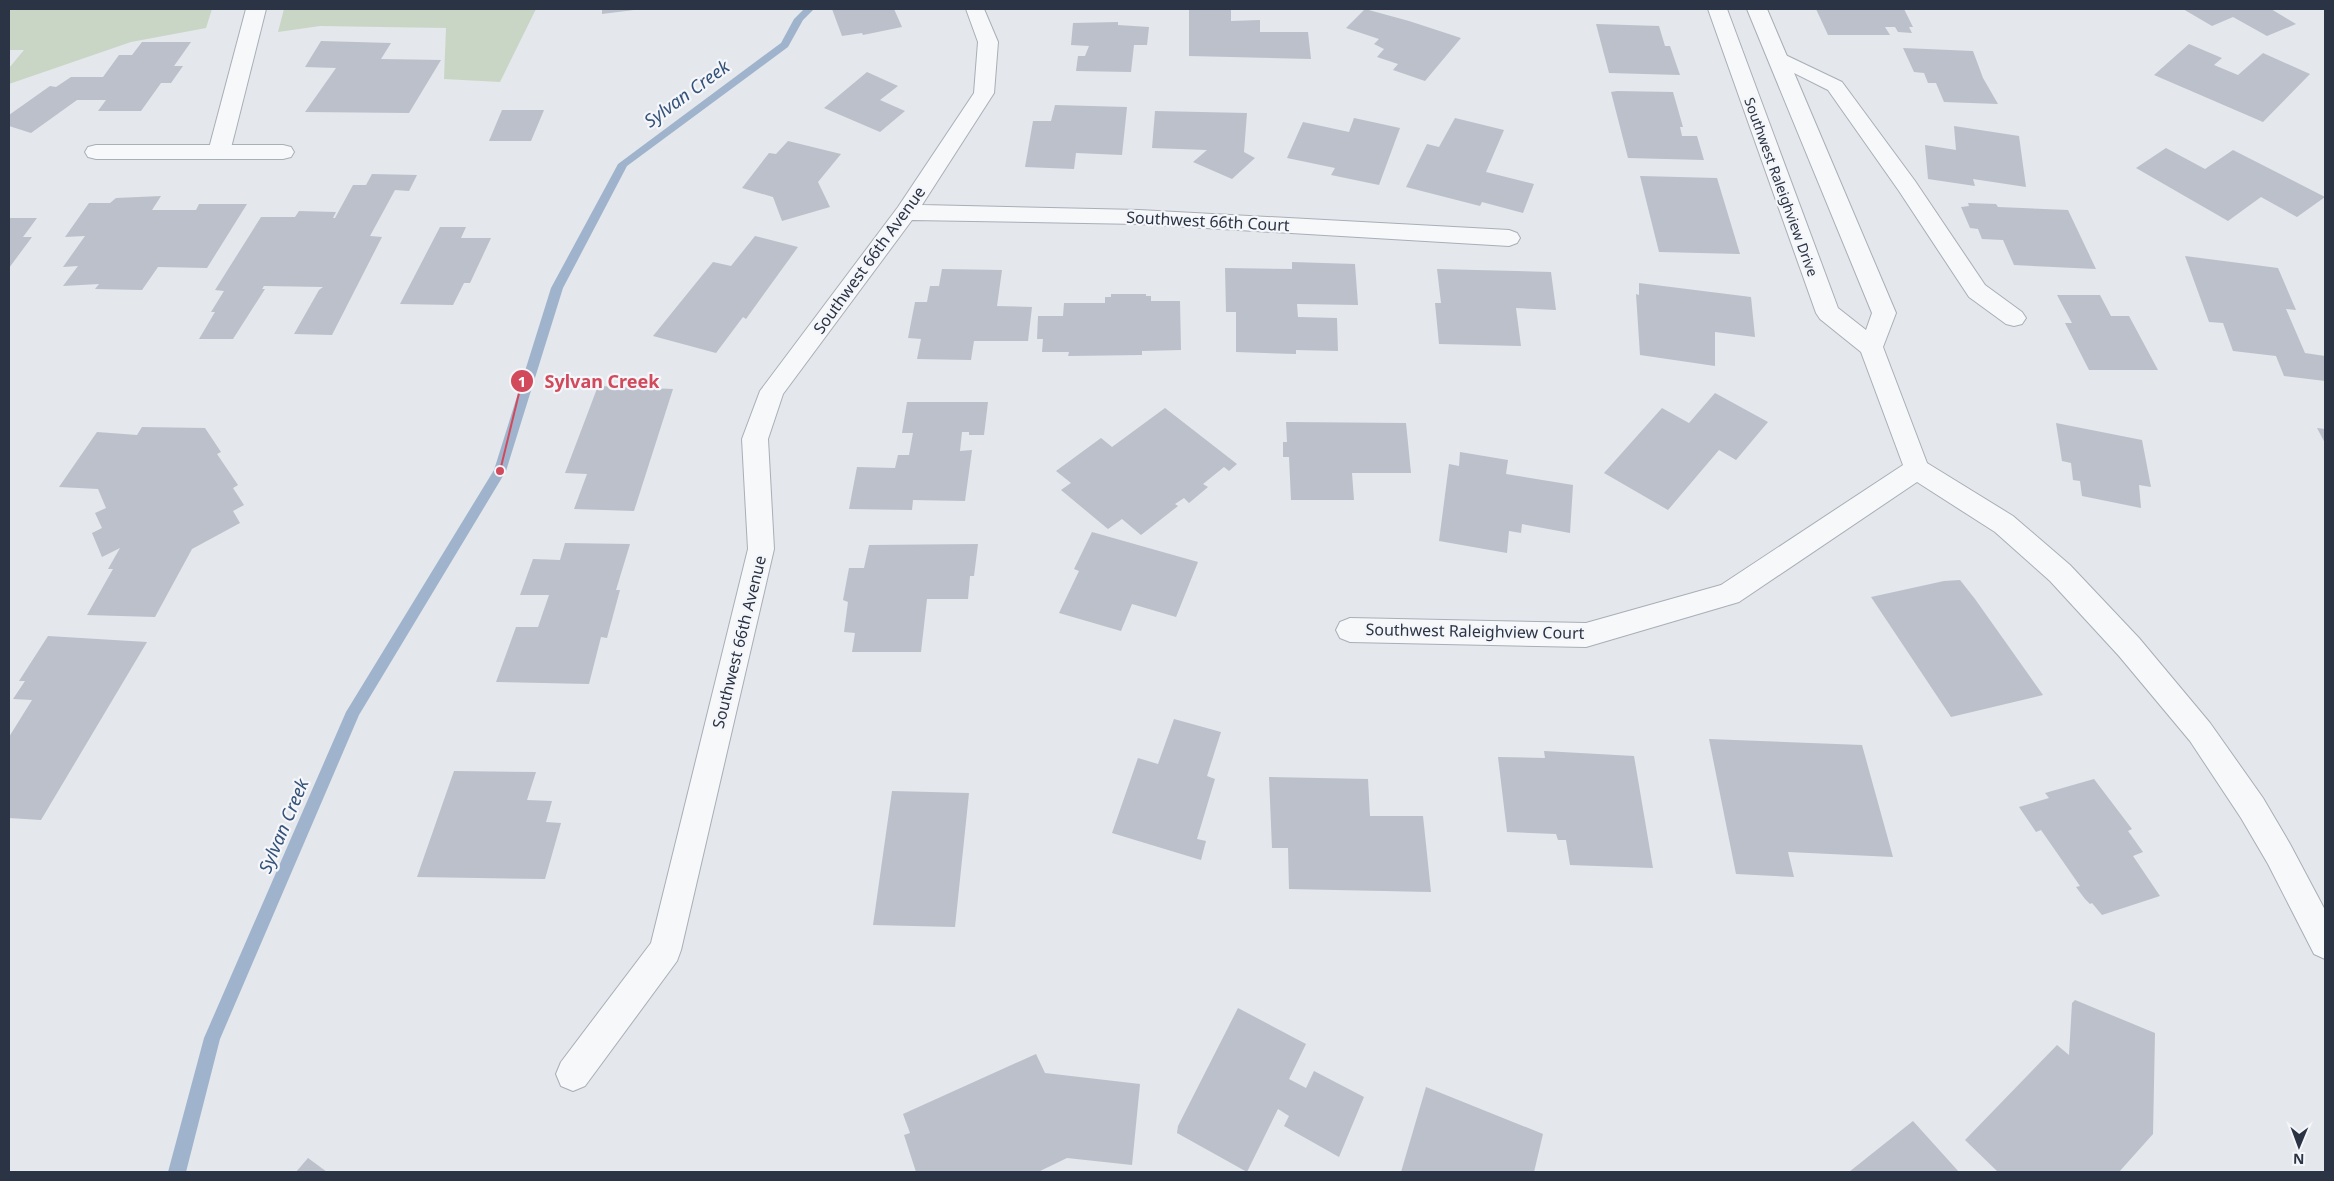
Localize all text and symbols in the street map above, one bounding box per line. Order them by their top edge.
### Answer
water label: Sylvan Creek [639,53,735,132]
street label: Southwest Raleighview Drive [1740,95,1823,279]
street label: Southwest 66th Avenue [808,182,930,338]
street label: Southwest 66th Court [1126,206,1290,236]
callout: Sylvan Creek [510,365,669,398]
text: Sylvan Creek [545,369,660,393]
text: 1 [518,371,526,391]
street label: Southwest 66th Avenue [707,553,771,731]
street label: Southwest Raleighview Court [1365,618,1585,644]
water label: Sylvan Creek [252,774,314,876]
north arrow [2274,1121,2324,1171]
text: N [2293,1150,2305,1169]

